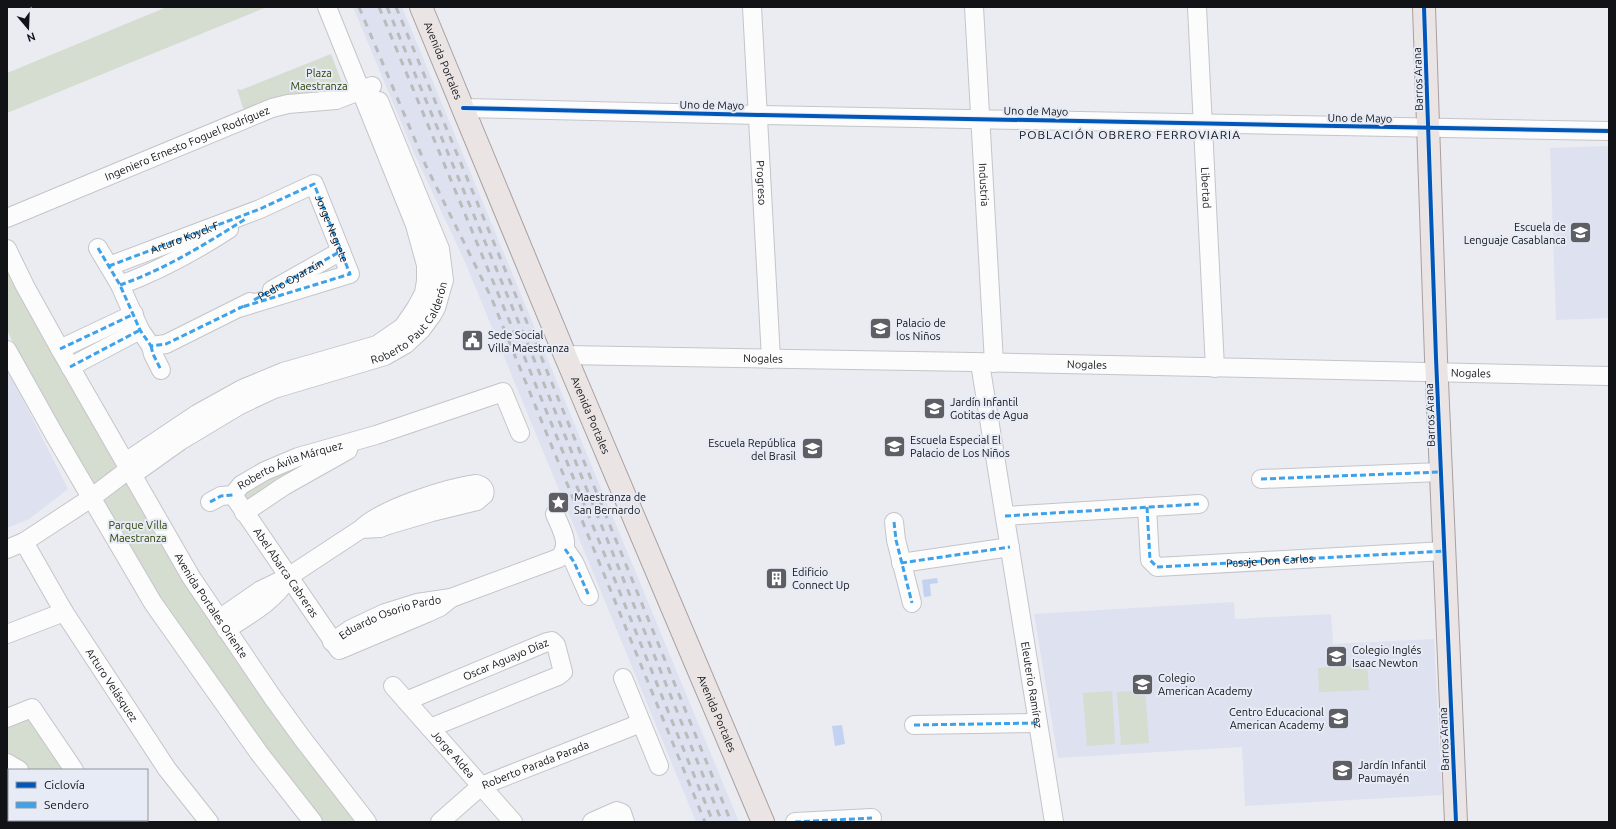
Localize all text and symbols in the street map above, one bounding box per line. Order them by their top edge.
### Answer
north arrow [8,8,48,48]
street label: Avenida Portales [422,20,465,101]
text: N [25,30,37,44]
street label: Barros Arana [1411,47,1425,111]
park label: Plaza Maestranza [290,67,348,92]
street label: Uno de Mayo [680,98,744,112]
street label: Ingeniero Ernesto Foguel Rodríguez [103,104,271,183]
street label: Uno de Mayo [1004,104,1068,118]
street label: Uno de Mayo [1328,111,1392,125]
district label: POBLACIÓN OBRERO FERROVIARIA [1019,128,1241,141]
street label: Progreso [754,160,769,206]
street label: Industria [977,163,991,207]
street label: Libertad [1199,167,1213,209]
street label: Jorge Negrete [313,193,351,264]
street label: Arturo Koyck F [149,219,221,256]
school or university icon: Escuela de Lenguaje Casablanca [1568,220,1594,246]
place label: Escuela de Lenguaje Casablanca [1464,221,1566,246]
street label: Pedro Oyarzún [256,256,325,303]
street label: Roberto Paut Calderón [369,280,449,366]
school or university icon: Palacio de los Niños [867,316,893,342]
place label: Palacio de los Niños [896,317,946,342]
public building icon: Sede Social Villa Maestranza [459,328,485,354]
place label: Sede Social Villa Maestranza [488,329,569,354]
street label: Nogales [743,352,783,365]
street label: Nogales [1067,358,1107,371]
street label: Nogales [1451,367,1491,379]
street label: Avenida Portales [569,375,612,456]
street label: Barros Arana [1423,383,1437,447]
school or university icon: Jardín Infantil Gotitas de Agua [921,395,947,421]
place label: Jardín Infantil Gotitas de Agua [950,396,1028,421]
school or university icon: Escuela Especial El Palacio de Los Niños [882,433,908,459]
place label: Escuela Especial El Palacio de Los Niños [910,434,1010,459]
school or university icon: Escuela República del Brasil [799,436,825,462]
place label: Escuela República del Brasil [708,437,796,462]
street label: Roberto Ávila Márquez [235,439,344,492]
place icon: Maestranza de San Bernardo [546,490,572,516]
place label: Maestranza de San Bernardo [574,491,646,516]
park label: Parque Villa Maestranza [108,519,168,544]
street label: Abel Abarca Cabreras [251,526,321,620]
street label: Avenida Portales Oriente [172,551,250,660]
street label: Pasaje Don Carlos [1226,552,1314,569]
building icon: Edificio Connect Up [764,565,790,591]
place label: Edificio Connect Up [792,566,850,591]
street label: Eduardo Osorio Pardo [337,594,442,642]
street label: Oscar Aguayo Díaz [461,636,550,683]
street label: Eleuterio Ramírez [1019,641,1045,729]
school or university icon: Colegio Inglés Isaac Newton [1323,643,1349,669]
place label: Colegio Inglés Isaac Newton [1352,644,1421,669]
street label: Arturo Velásquez [84,646,140,724]
school or university icon: Colegio American Academy [1129,671,1155,697]
place label: Colegio American Academy [1158,672,1253,697]
street label: Avenida Portales [695,673,739,754]
school or university icon: Centro Educacional American Academy [1326,705,1352,731]
place label: Centro Educacional American Academy [1229,706,1325,731]
street label: Barros Arana [1437,707,1451,771]
street label: Jorge Aldea [429,728,477,780]
street label: Roberto Parada Parada [480,738,591,791]
school or university icon: Jardín Infantil Paumayén [1329,758,1355,784]
place label: Jardín Infantil Paumayén [1358,759,1426,784]
legend [8,769,148,821]
text: Ciclovía [44,778,85,791]
text: Sendero [44,798,89,811]

